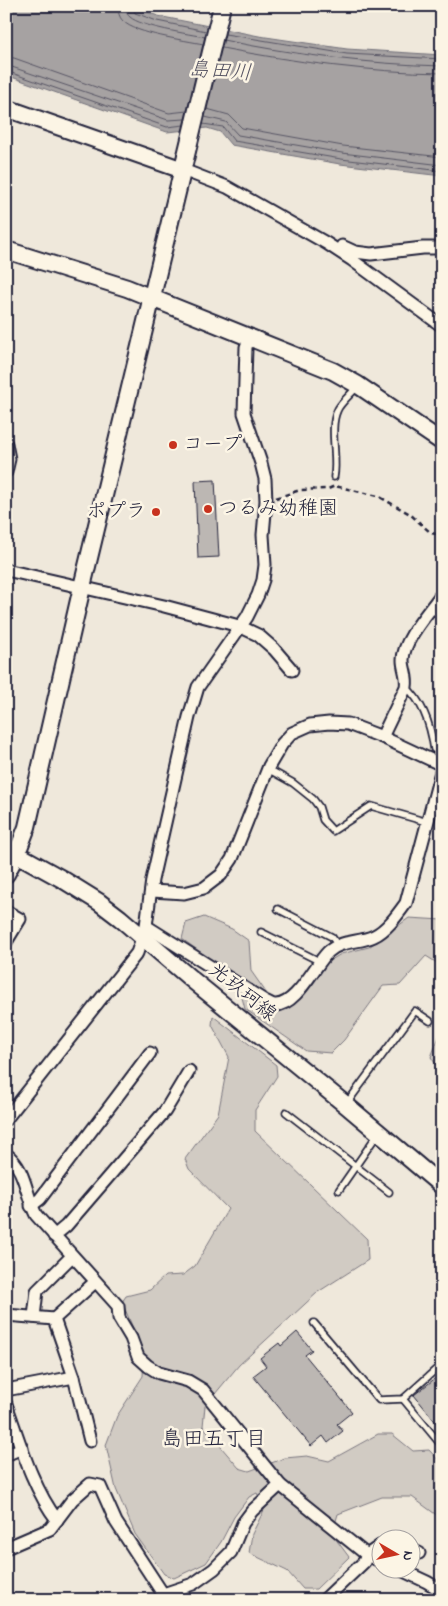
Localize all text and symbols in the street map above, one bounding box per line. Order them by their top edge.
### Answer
water label: 島田川 [188,55,252,89]
place label: コープ [183,431,242,460]
marker: コープ [167,439,179,451]
place label: つるみ幼稚園 [218,495,338,524]
place label: ポプラ [86,498,146,527]
marker: つるみ幼稚園 [202,503,214,515]
marker: ポプラ [150,506,162,518]
street label: 光玖珂線 [202,957,282,1029]
district label: 島田五丁目 [162,1425,267,1455]
north arrow [370,1528,420,1578]
text: N [396,1549,418,1562]

